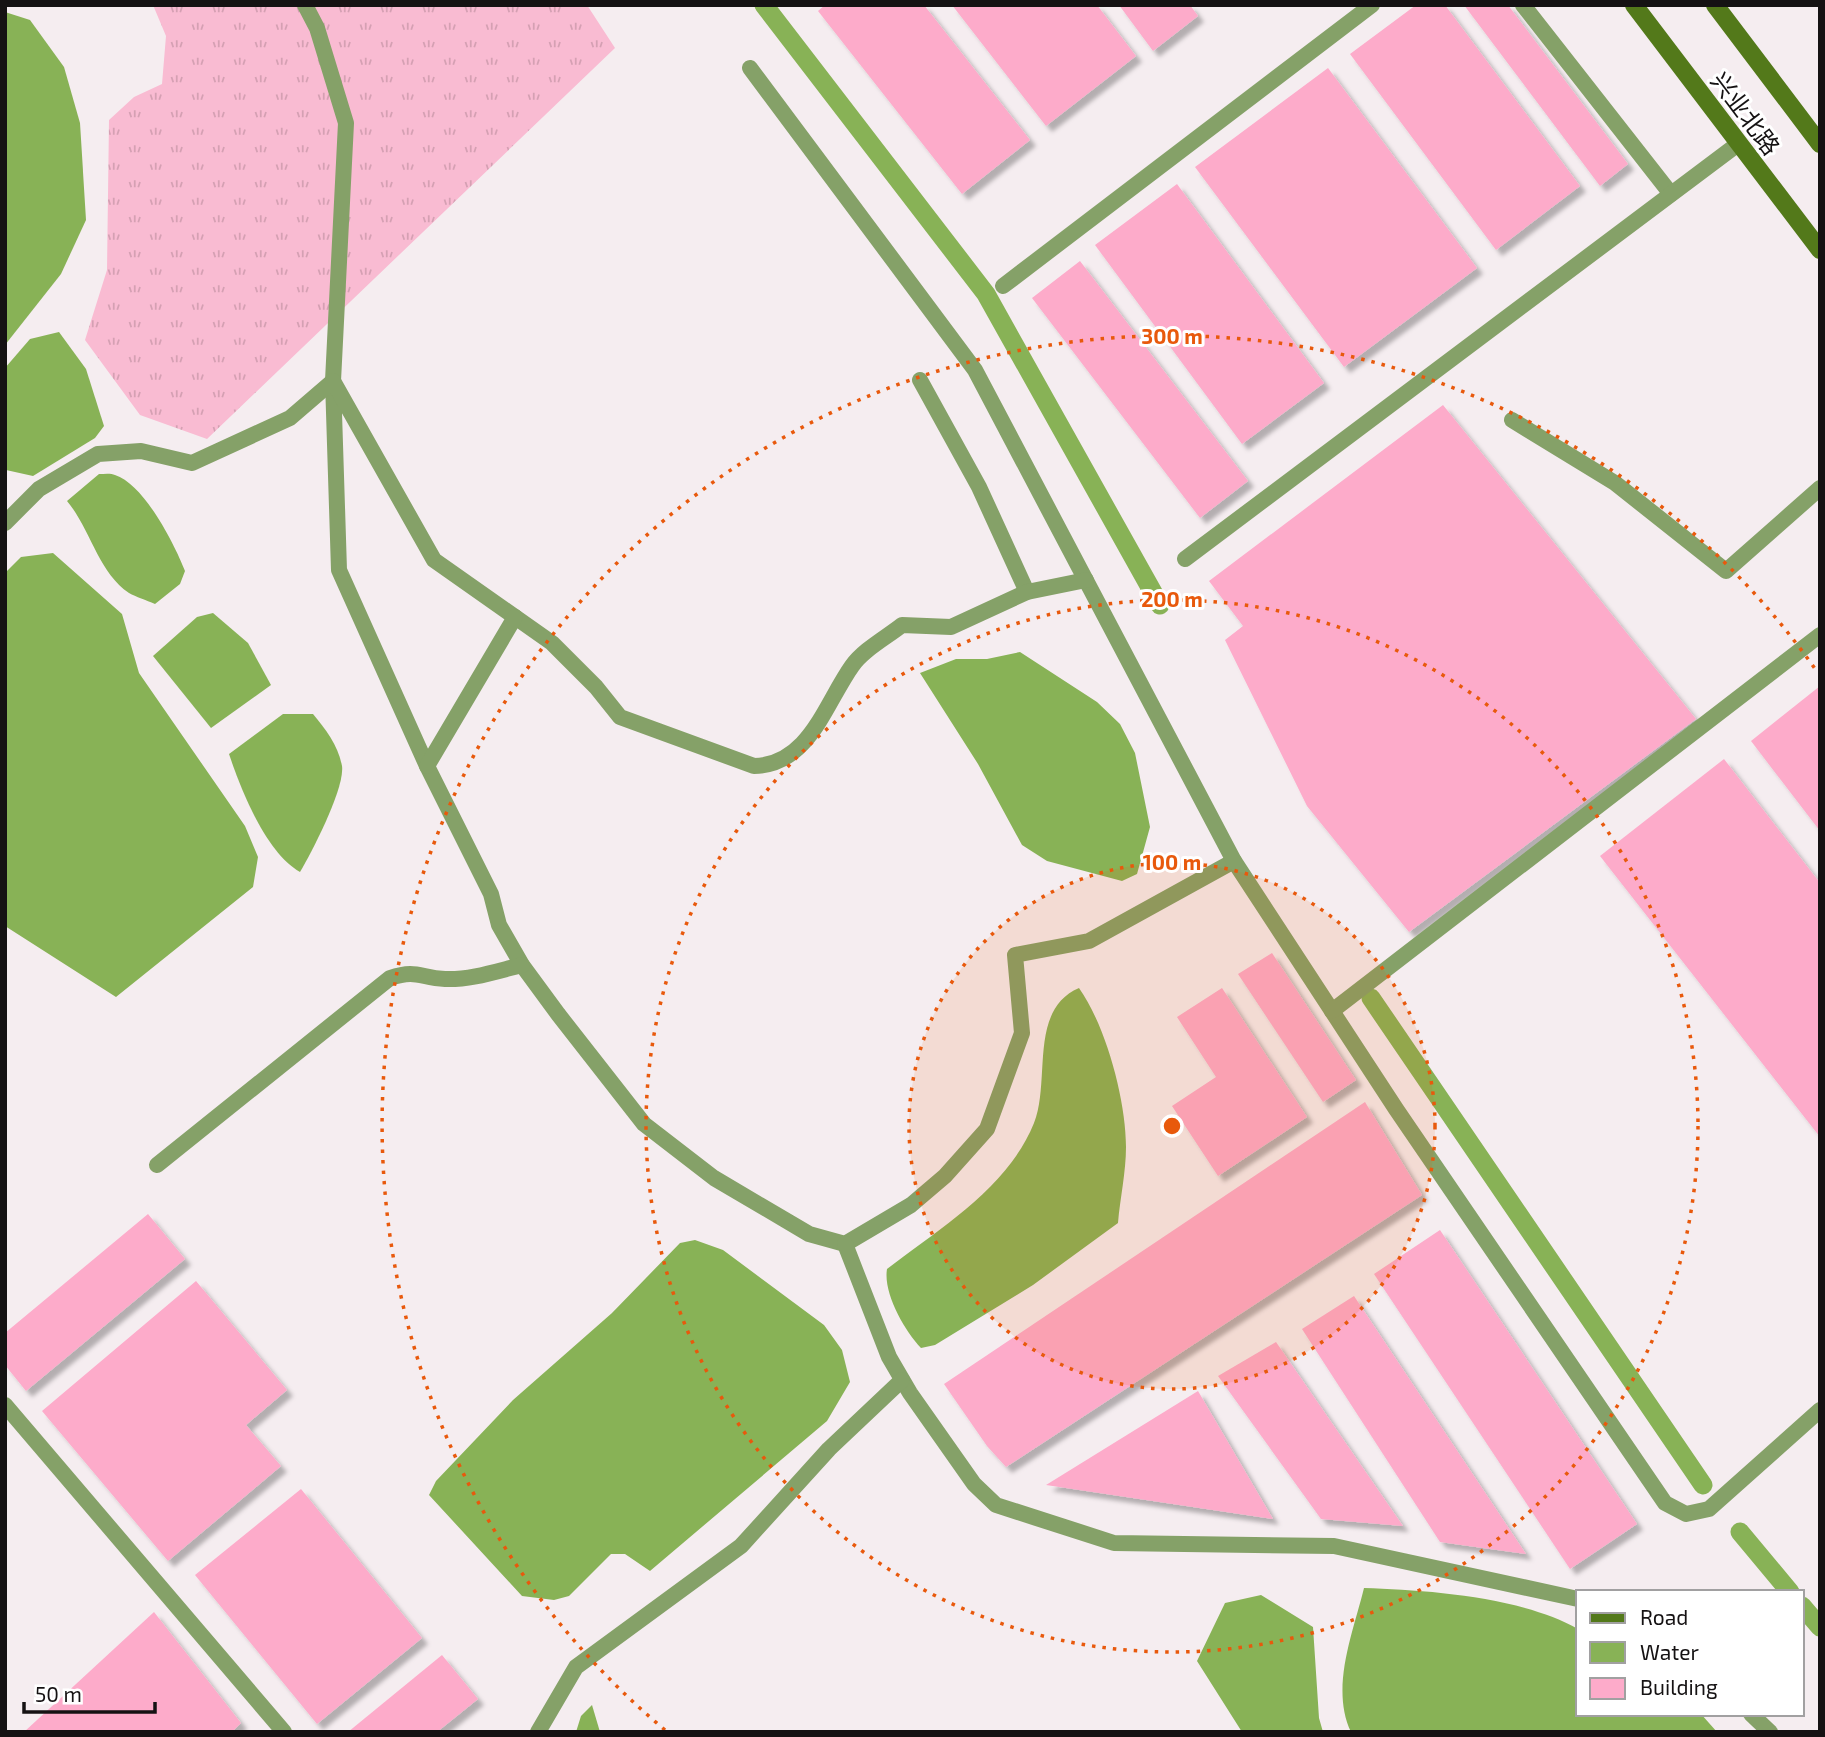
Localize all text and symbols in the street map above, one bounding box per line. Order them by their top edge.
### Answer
street label: 兴业北路 [1706,66,1786,160]
text: 300 m [1141,323,1203,348]
text: 200 m [1141,586,1203,611]
text: 100 m [1143,849,1201,874]
centre of rings [1160,1114,1184,1138]
legend [1576,1590,1804,1716]
text: Road [1640,1604,1688,1629]
text: Water [1640,1639,1699,1664]
scale bar [24,1670,156,1714]
text: Building [1640,1674,1718,1699]
text: 50 m [35,1681,82,1706]

